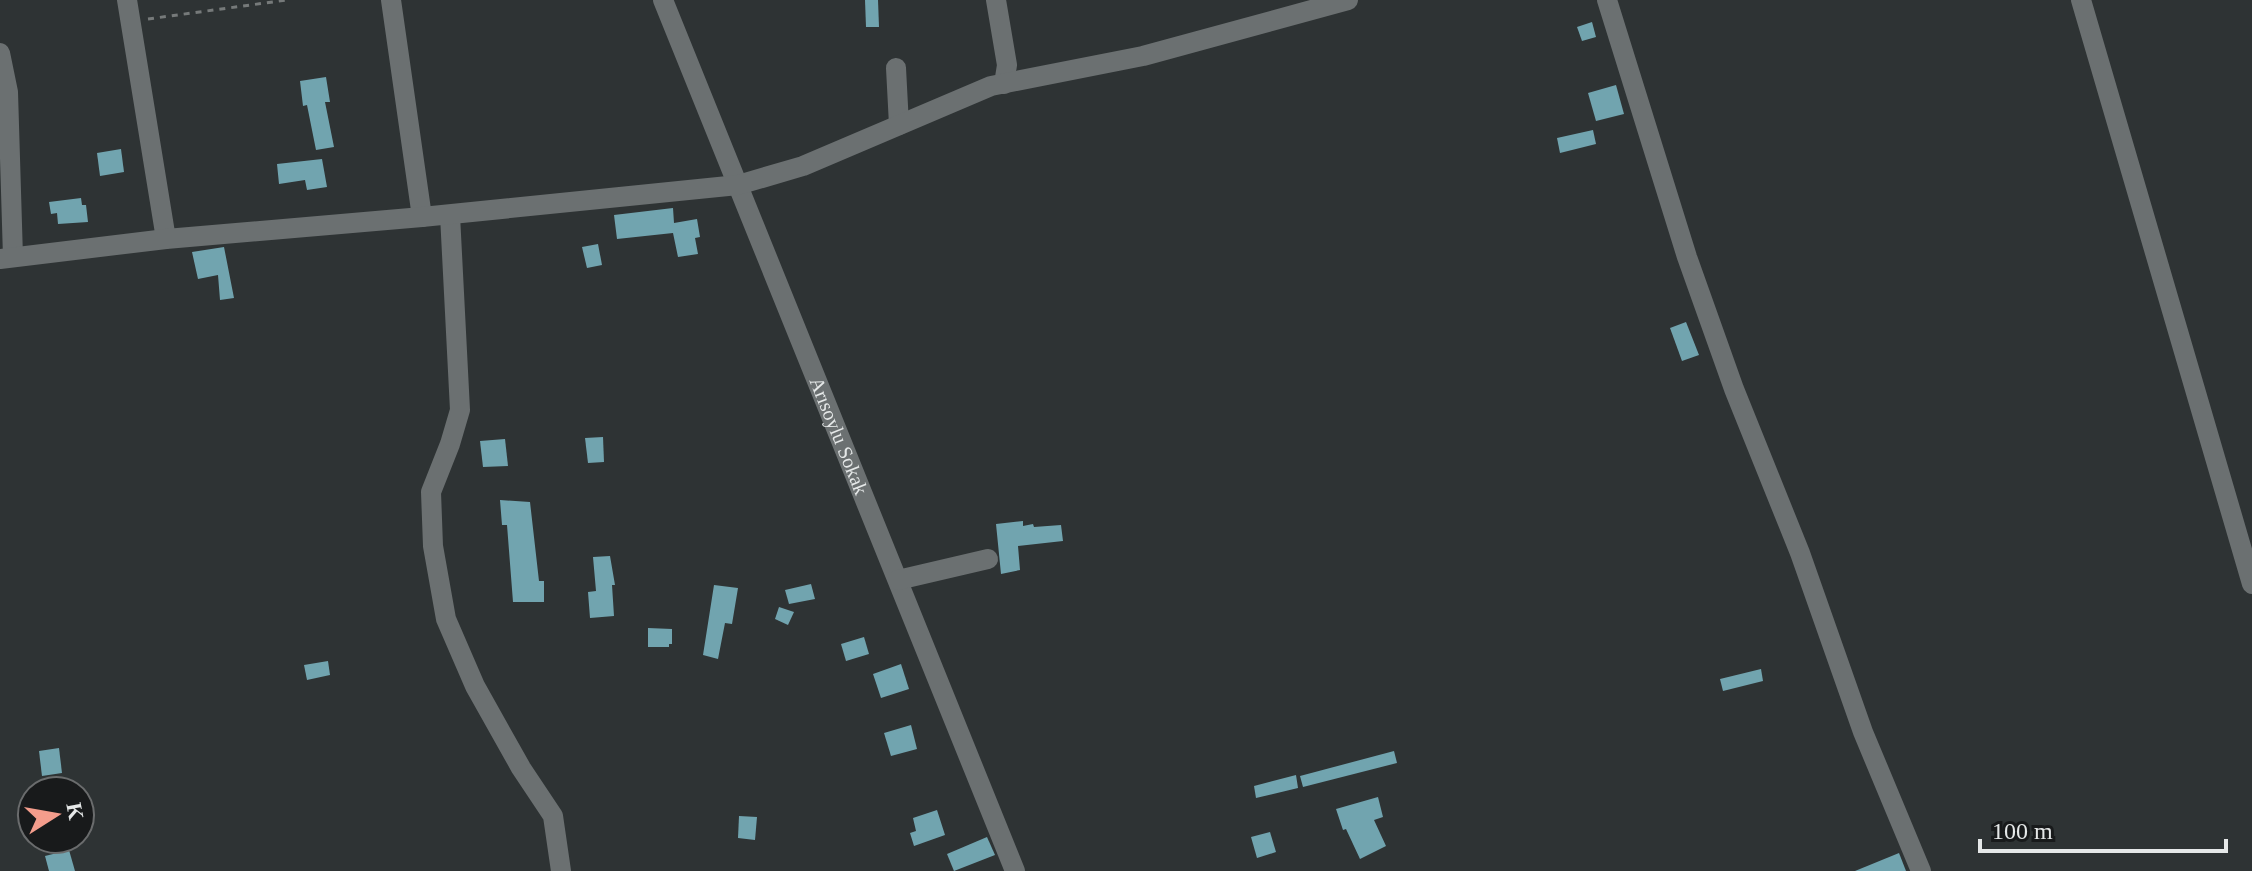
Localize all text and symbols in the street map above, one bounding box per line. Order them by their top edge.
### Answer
street label: Arısoylu Sokak [805,374,873,498]
north arrow [16,775,96,855]
text: K [61,800,89,822]
scale bar [1980,803,2226,853]
text: 100 m [1992,818,2053,844]

